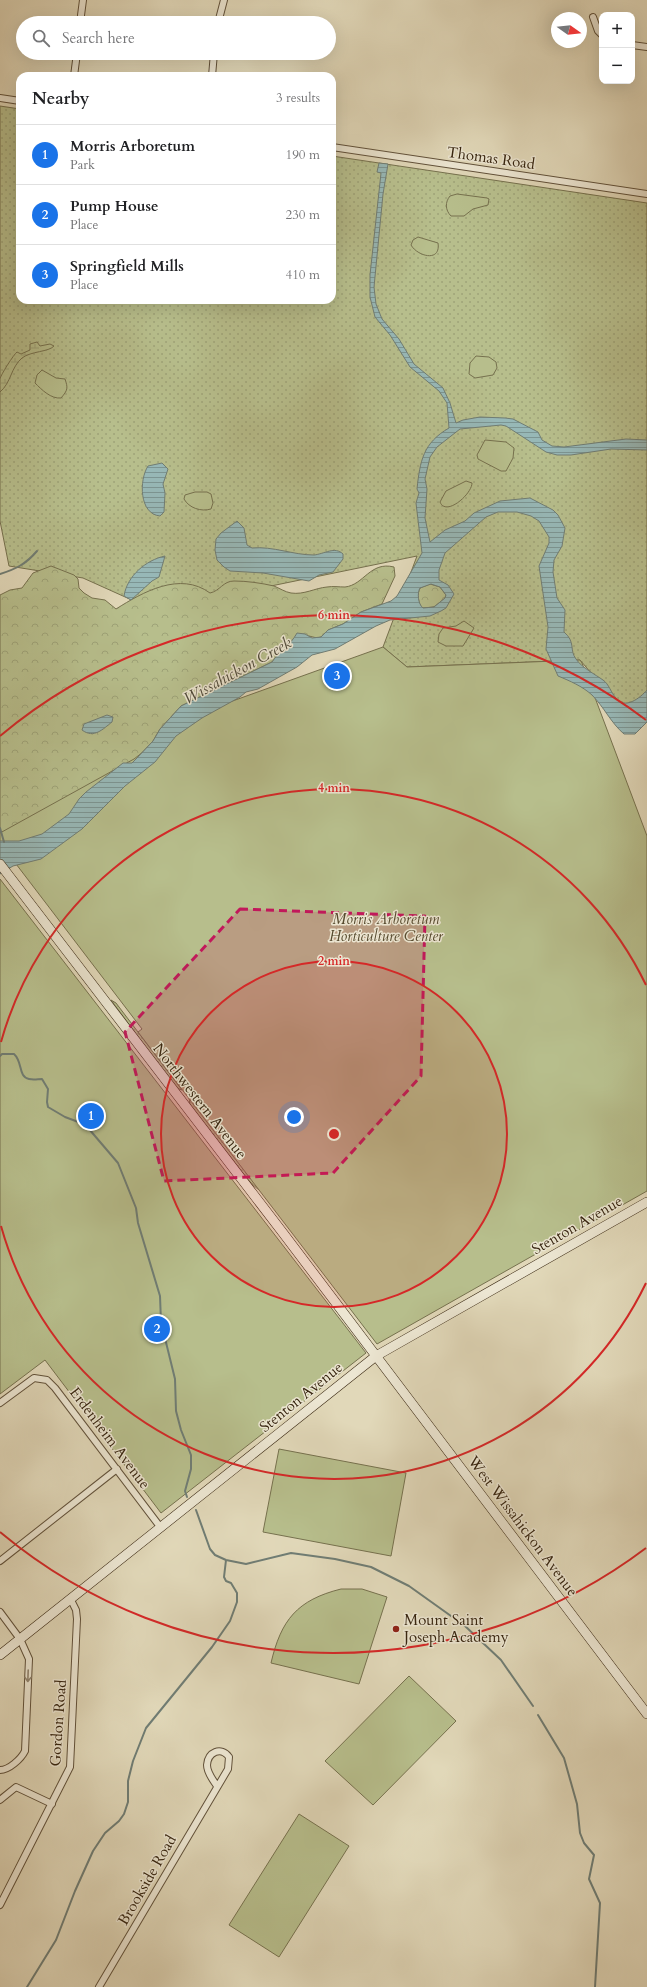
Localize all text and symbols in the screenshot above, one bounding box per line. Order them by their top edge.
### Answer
north arrow [551,12,587,48]
map controls [599,12,635,84]
button: + [599,12,635,48]
search box [16,16,336,60]
icon: search [30,27,52,49]
text: Search here [62,28,135,48]
button: − [599,48,635,84]
text: Nearby [32,87,89,110]
text: 3 results [276,89,320,107]
text: Morris Arboretum [70,136,195,156]
street label: Thomas Road [446,142,536,174]
text: 1 [42,146,48,164]
text: 190 m [286,146,320,164]
text: Park [70,156,95,174]
text: Pump House [70,196,158,216]
text: 2 [42,206,48,224]
text: 230 m [286,206,320,224]
text: Place [70,216,98,234]
text: Springfield Mills [70,256,184,276]
text: 3 [42,266,48,284]
text: 410 m [286,266,320,284]
text: Place [70,276,98,294]
text: 6 min [318,607,350,623]
water label: Wissahickon Creek [179,632,296,710]
pin: 3 [324,661,350,691]
text: 4 min [318,780,350,796]
park label: Morris Arboretum Horticulture Center [329,909,444,946]
text: 2 min [318,953,350,969]
street label: Northwestern Avenue [149,1039,252,1163]
pin: 1 [78,1101,104,1131]
your location [284,1107,304,1127]
centre of rings [327,1127,341,1141]
street label: Stenton Avenue [528,1191,626,1259]
pin: 2 [144,1314,170,1344]
street label: Stenton Avenue [255,1357,347,1437]
street label: Erdenheim Avenue [65,1383,155,1493]
street label: West Wissahickon Avenue [463,1451,583,1600]
place label: Mount Saint Joseph Academy [402,1610,509,1647]
marker: Mount Saint Joseph Academy [391,1624,401,1634]
one-way arrow [25,1669,32,1682]
street label: Gordon Road [45,1679,71,1767]
street label: Brookside Road [113,1831,181,1929]

